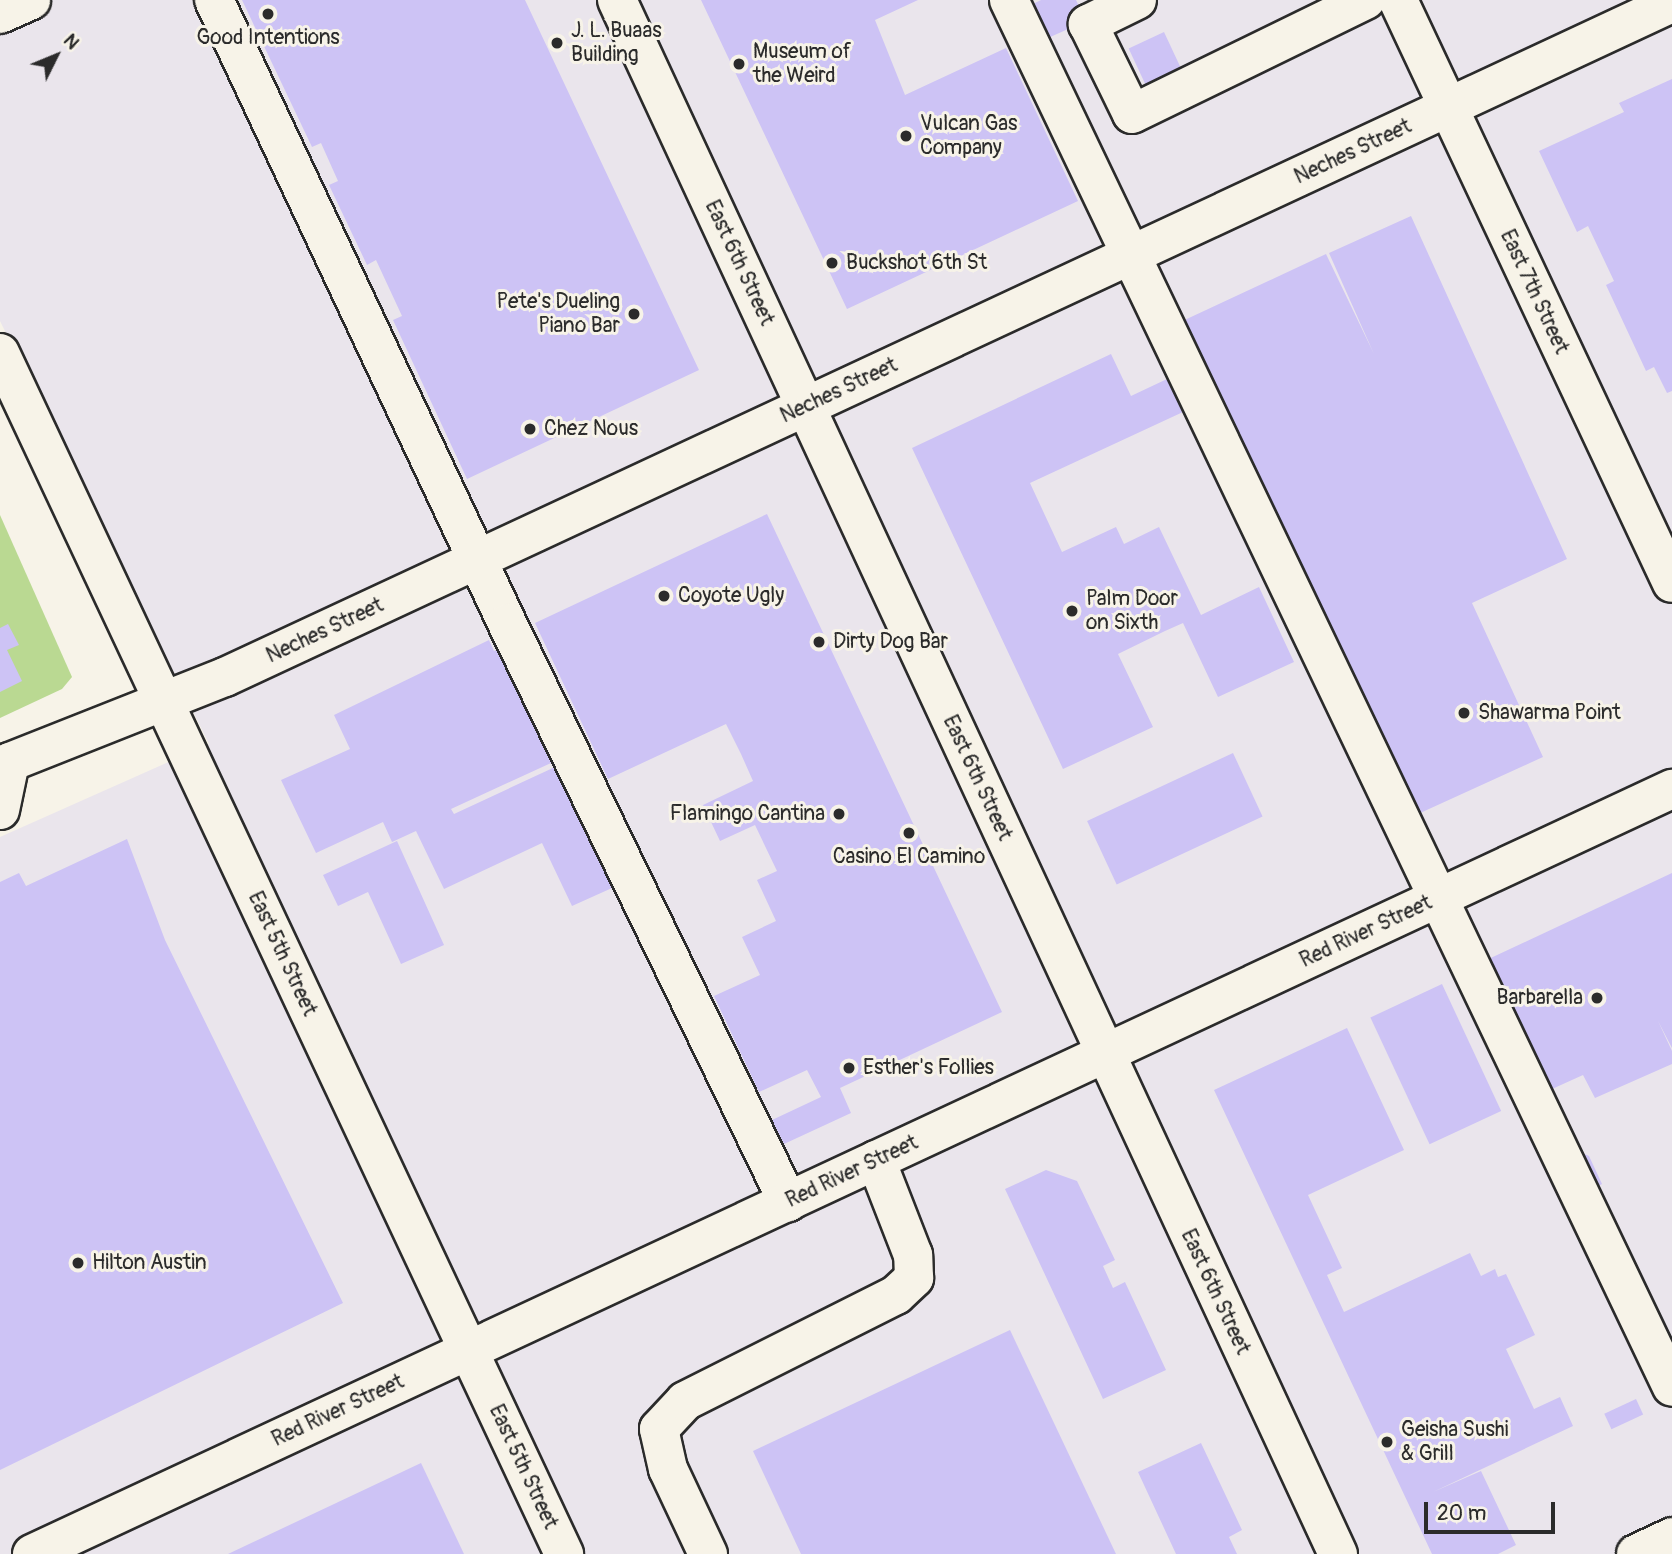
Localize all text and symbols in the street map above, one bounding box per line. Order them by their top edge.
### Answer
marker: Good Intentions [260,6,276,22]
place label: J. L. Buaas Building [571,18,662,68]
north arrow [21,21,91,91]
place label: Good Intentions [196,25,340,51]
text: N [58,29,85,55]
marker: J. L. Buaas Building [549,35,565,51]
place label: Museum of the Weird [753,39,851,89]
marker: Museum of the Weird [731,56,747,72]
place label: Vulcan Gas Company [920,111,1017,161]
street label: Neches Street [1290,114,1416,190]
marker: Vulcan Gas Company [898,128,914,144]
street label: East 6th Street [699,196,779,330]
street label: East 7th Street [1494,226,1574,358]
place label: Buckshot 6th St [846,250,987,276]
marker: Buckshot 6th St [824,255,840,271]
place label: Pete's Dueling Piano Bar [496,289,620,339]
marker: Pete's Dueling Piano Bar [626,306,642,322]
street label: Neches Street [776,353,902,429]
place label: Chez Nous [544,416,638,442]
marker: Chez Nous [522,421,538,437]
place label: Coyote Ugly [678,583,784,609]
place label: Palm Door on Sixth [1086,586,1178,636]
marker: Coyote Ugly [656,588,672,604]
street label: Neches Street [262,593,388,669]
marker: Palm Door on Sixth [1064,603,1080,619]
place label: Dirty Dog Bar [833,629,948,655]
marker: Dirty Dog Bar [811,634,827,650]
place label: Shawarma Point [1478,700,1621,726]
marker: Shawarma Point [1456,705,1472,721]
street label: East 6th Street [937,711,1017,845]
place label: Flamingo Cantina [670,801,825,827]
marker: Flamingo Cantina [831,806,847,822]
marker: Casino El Camino [901,825,917,841]
place label: Casino El Camino [833,844,985,870]
street label: East 5th Street [242,888,322,1020]
street label: Red River Street [1296,890,1436,974]
place label: Barbarella [1497,985,1583,1011]
marker: Barbarella [1589,990,1605,1006]
place label: Esther's Follies [863,1055,994,1081]
marker: Esther's Follies [841,1060,857,1076]
street label: Red River Street [782,1130,922,1214]
street label: East 6th Street [1175,1225,1255,1359]
place label: Hilton Austin [92,1250,207,1276]
marker: Hilton Austin [70,1255,86,1271]
street label: Red River Street [268,1369,408,1453]
street label: East 5th Street [483,1401,563,1533]
place label: Geisha Sushi & Grill [1401,1417,1509,1467]
marker: Geisha Sushi & Grill [1379,1434,1395,1450]
scale bar [1427,1488,1558,1532]
text: 20 m [1437,1500,1486,1527]

